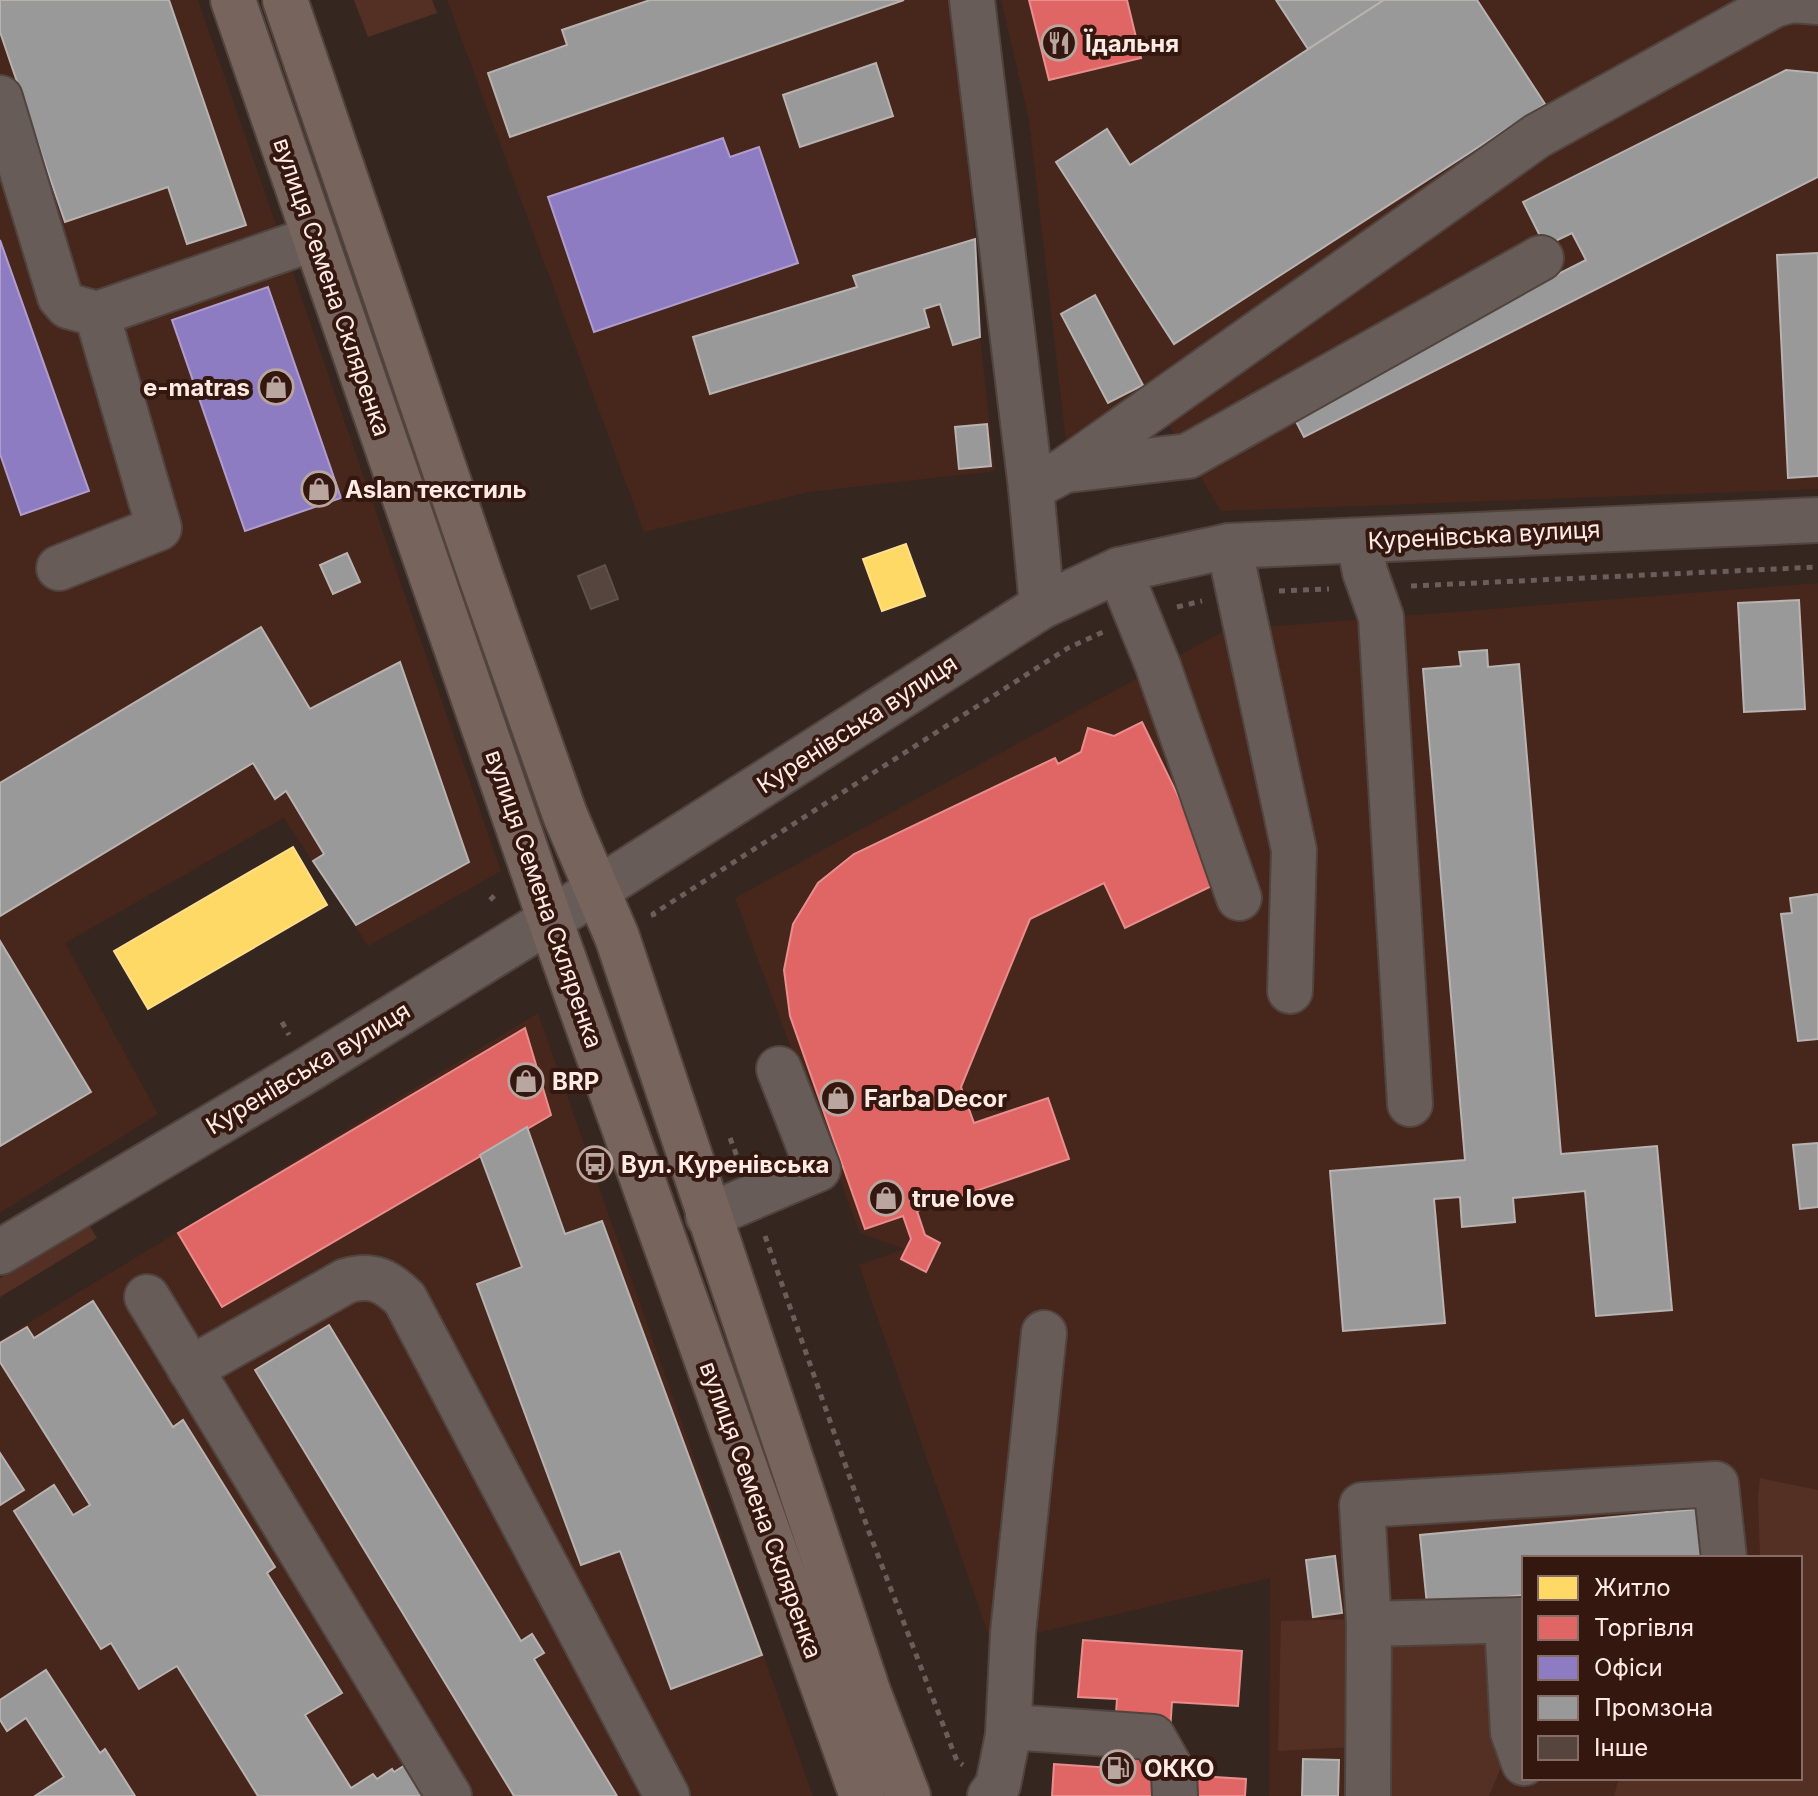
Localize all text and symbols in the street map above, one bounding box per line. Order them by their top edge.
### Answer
restaurant icon: Їдальня [1040,24,1078,62]
place label: Їдальня [1084,28,1179,58]
street label: вулиця Семена Скляренка [267,134,397,440]
shop icon: e-matras [257,368,295,406]
place label: e-matras [143,373,250,402]
shop icon: Aslan текстиль [300,470,338,508]
place label: Aslan текстиль [345,475,527,504]
street label: Куренівська вулиця [1367,514,1601,556]
street label: Куренівська вулиця [751,648,963,800]
street label: вулиця Семена Скляренка [479,746,609,1052]
street label: Куренівська вулиця [201,996,415,1140]
shop icon: BRP [507,1062,545,1100]
place label: BRP [552,1067,599,1096]
shop icon: Farba Decor [819,1079,857,1117]
place label: Farba Decor [864,1084,1007,1113]
bus stop icon: Вул. Куренівська [576,1145,614,1183]
place label: Вул. Куренівська [621,1150,829,1179]
shop icon: true love [867,1179,905,1217]
place label: true love [912,1184,1015,1213]
street label: вулиця Семена Скляренка [694,1358,828,1662]
legend [1522,1556,1802,1780]
text: Житло [1594,1573,1671,1602]
text: Торгівля [1594,1613,1694,1642]
text: Офіси [1594,1653,1663,1682]
text: Промзона [1594,1693,1713,1722]
text: Інше [1594,1733,1648,1762]
fuel station icon: ОККО [1099,1749,1137,1787]
place label: ОККО [1144,1754,1215,1783]

